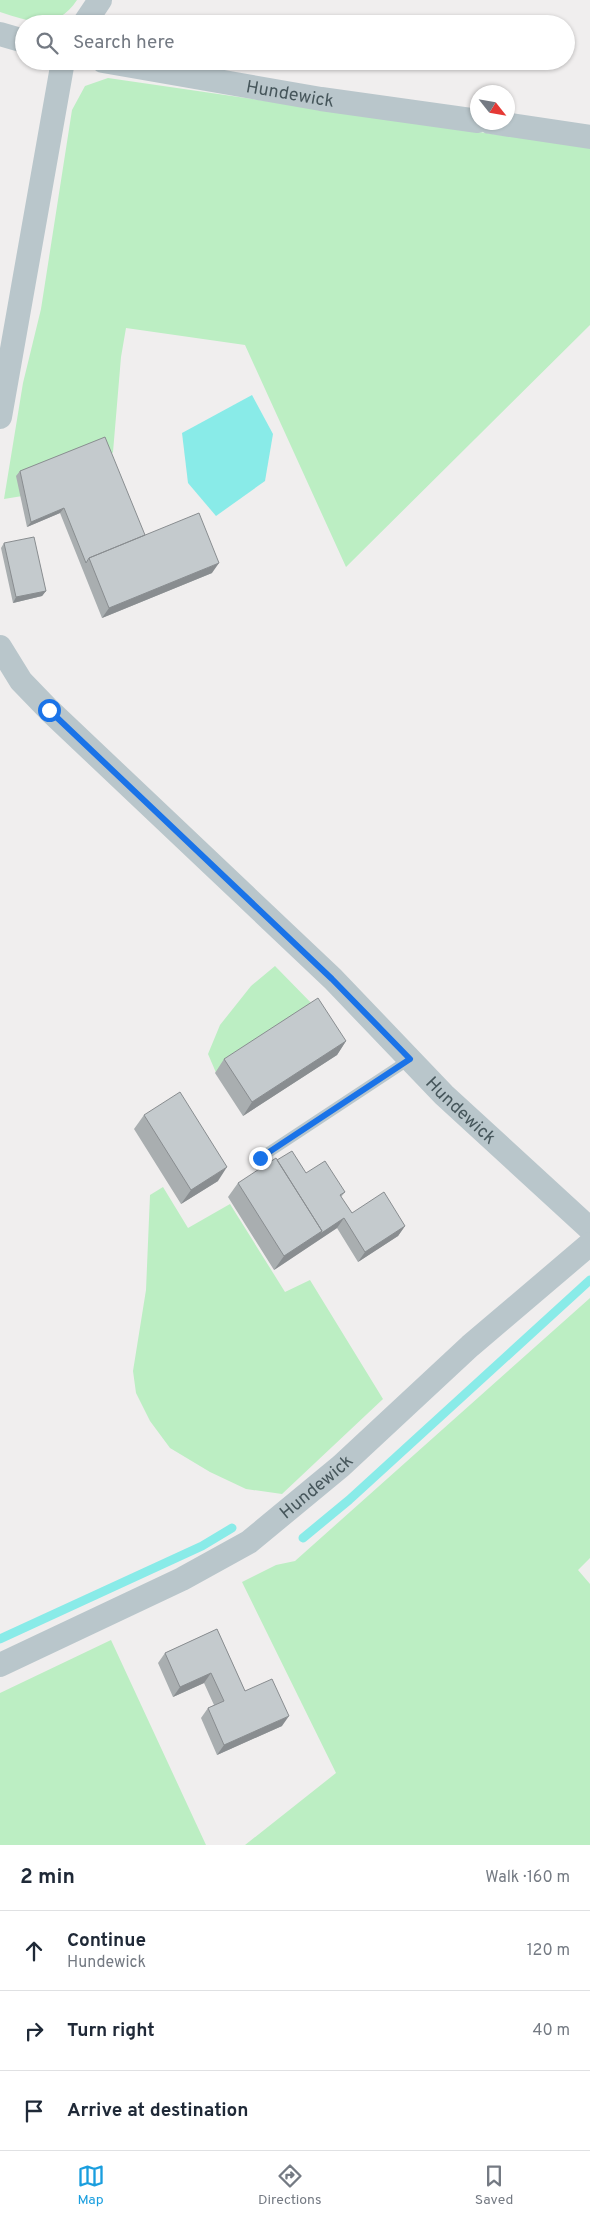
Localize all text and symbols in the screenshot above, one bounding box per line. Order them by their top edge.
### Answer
search box [15,15,575,70]
icon: search [33,29,61,57]
text: Search here [73,31,175,55]
street label: Hundewick [244,76,335,114]
north arrow [470,85,515,130]
route start [38,699,61,722]
street label: Hundewick [420,1073,500,1150]
route end [249,1147,272,1170]
street label: Hundewick [276,1450,359,1525]
text: 2 min [20,1864,75,1891]
text: Walk · 160 m [485,1868,570,1888]
text: Continue [67,1929,146,1953]
icon: ahead [20,1937,48,1965]
text: 120 m [527,1941,570,1961]
text: Hundewick [67,1953,146,1973]
icon: right [20,2017,48,2045]
text: Turn right [67,2019,155,2043]
text: 40 m [532,2021,570,2041]
icon: arrive [20,2097,48,2125]
text: Arrive at destination [67,2099,248,2123]
tab: Map [77,2162,105,2209]
tab: Directions [258,2162,322,2209]
tab: Saved [475,2162,513,2209]

